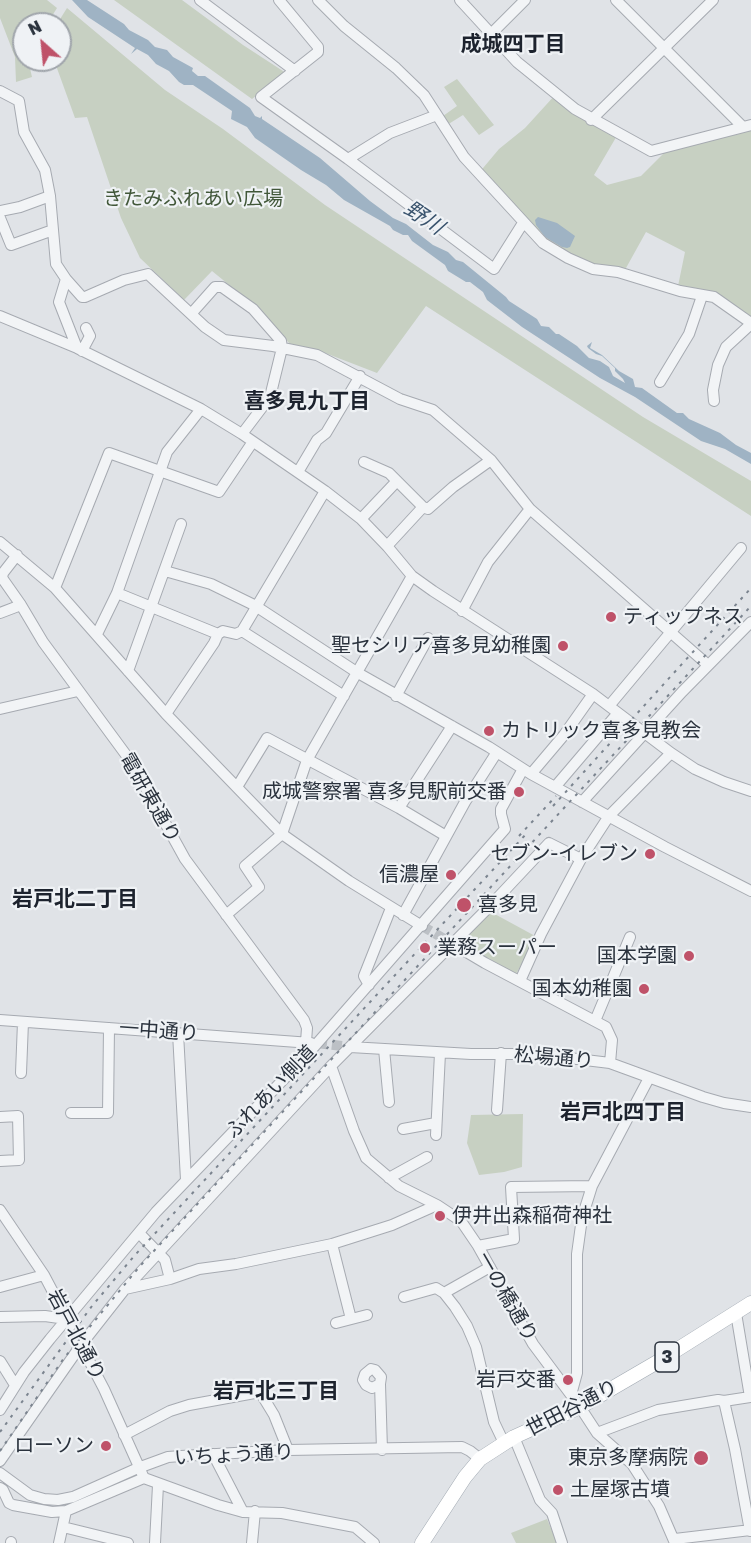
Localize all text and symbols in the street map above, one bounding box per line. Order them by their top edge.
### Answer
north arrow [12,12,72,72]
text: N [25,16,45,39]
district label: 成城四丁目 [461,31,565,57]
park label: きたみふれあい広場 [103,187,283,211]
water label: 野川 [400,196,448,240]
district label: 喜多見九丁目 [244,388,370,414]
place label: ティップネス [623,605,743,629]
marker: ティップネス [604,610,618,624]
place label: 聖セシリア喜多見幼稚園 [331,634,551,658]
marker: 聖セシリア喜多見幼稚園 [556,639,570,653]
place label: カトリック喜多見教会 [501,719,701,743]
marker: カトリック喜多見教会 [482,724,496,738]
street label: 電研東通り [115,749,185,847]
place label: 成城警察署 喜多見駅前交番 [262,780,507,804]
marker: 成城警察署 喜多見駅前交番 [512,785,526,799]
place label: セブン-イレブン [490,842,638,866]
marker: セブン-イレブン [643,847,657,861]
place label: 信濃屋 [379,863,439,887]
marker: 信濃屋 [444,868,458,882]
district label: 岩戸北二丁目 [12,886,138,912]
place label: 喜多見 [478,893,538,917]
marker: 喜多見 [455,896,473,914]
place label: 業務スーパー [437,936,557,960]
marker: 業務スーパー [418,941,432,955]
place label: 国本学園 [597,944,677,968]
marker: 国本学園 [682,949,696,963]
place label: 国本幼稚園 [532,977,632,1001]
marker: 国本幼稚園 [637,982,651,996]
street label: 一中通り [118,1016,200,1046]
street label: ふれあい側道 [221,1041,321,1143]
street label: 松場通り [513,1043,595,1073]
district label: 岩戸北四丁目 [560,1099,686,1125]
place label: 伊井出森稲荷神社 [452,1204,612,1228]
marker: 伊井出森稲荷神社 [433,1209,447,1223]
street label: 一の橋通り [472,1248,542,1346]
street label: 岩戸北通り [42,1285,110,1385]
road number: 3 [655,1342,679,1372]
place label: 岩戸交番 [476,1368,556,1392]
marker: 岩戸交番 [561,1373,575,1387]
street label: 世田谷通り [522,1375,622,1441]
district label: 岩戸北三丁目 [213,1378,339,1404]
place label: ローソン [14,1434,94,1458]
marker: ローソン [99,1439,113,1453]
street label: いちょう通り [173,1440,295,1470]
place label: 東京多摩病院 [568,1446,688,1470]
marker: 東京多摩病院 [692,1449,710,1467]
place label: 土屋塚古墳 [570,1478,670,1502]
marker: 土屋塚古墳 [551,1483,565,1497]

